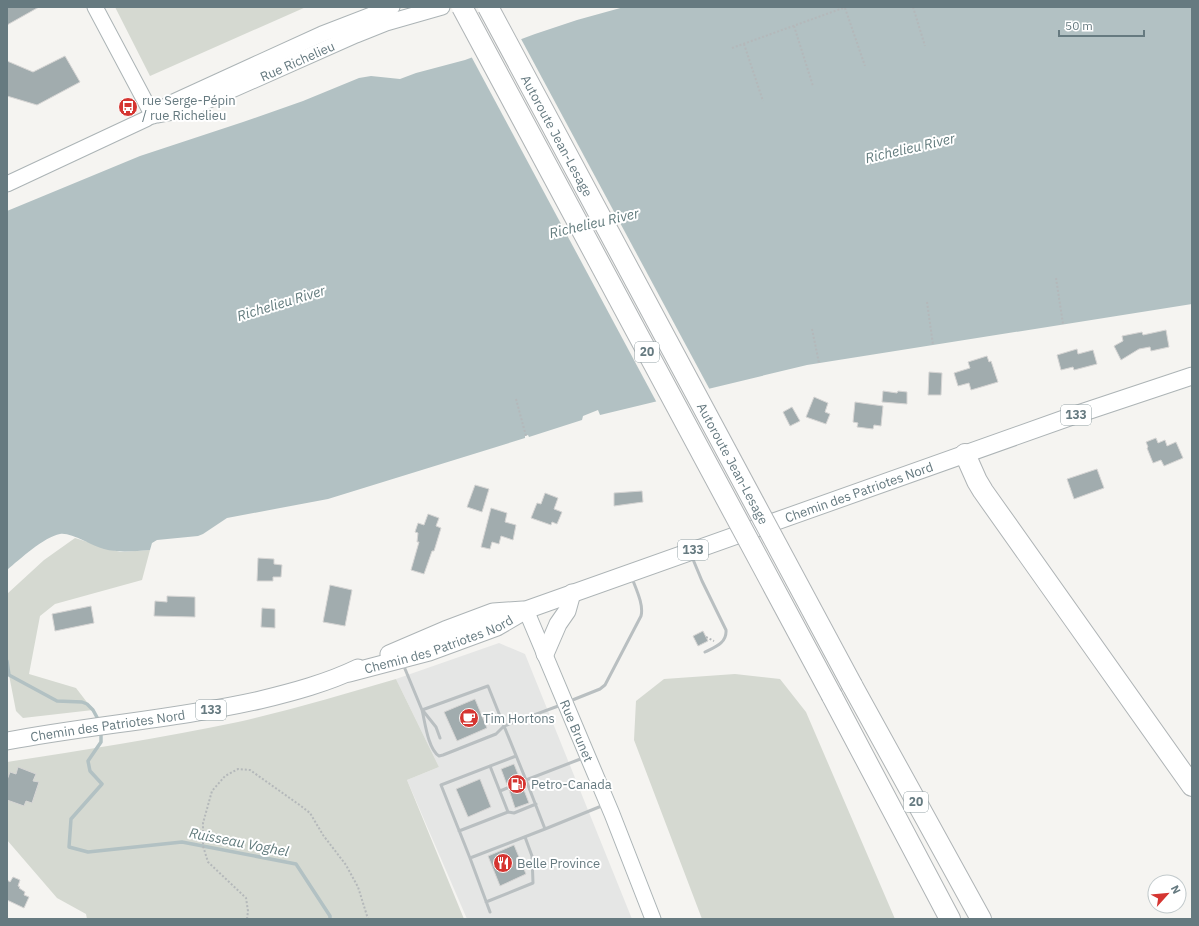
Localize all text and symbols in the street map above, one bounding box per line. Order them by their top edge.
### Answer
scale bar [1059,12,1144,38]
text: 50 m [1065,18,1093,33]
street label: Rue Richelieu [257,38,337,85]
street label: Autoroute Jean-Lesage [517,72,596,200]
place label: rue Serge-Pépin / rue Richelieu [142,92,236,124]
bus stop icon: rue Serge-Pépin / rue Richelieu [117,96,139,118]
water label: Richelieu River [863,129,957,167]
water label: Richelieu River [547,204,641,242]
water label: Richelieu River [235,281,328,325]
road number: 20 [635,342,659,362]
street label: Autoroute Jean-Lesage [693,400,772,527]
road number: 133 [1061,405,1091,425]
street label: Chemin des Patriotes Nord [783,458,935,526]
road number: 133 [678,540,708,560]
street label: Chemin des Patriotes Nord [362,612,516,678]
street label: Rue Brunet [556,697,597,764]
road number: 133 [196,700,226,720]
street label: Chemin des Patriotes Nord [29,706,186,746]
cafe icon: Tim Hortons [458,707,480,729]
place label: Tim Hortons [483,710,555,727]
fuel station icon: Petro-Canada [506,773,528,795]
place label: Petro-Canada [531,776,612,793]
road number: 20 [904,792,928,812]
water label: Ruisseau Voghel [188,824,291,861]
restaurant icon: Belle Province [492,852,514,874]
place label: Belle Province [517,855,600,872]
north arrow [1147,874,1187,914]
text: N [1168,883,1184,896]

